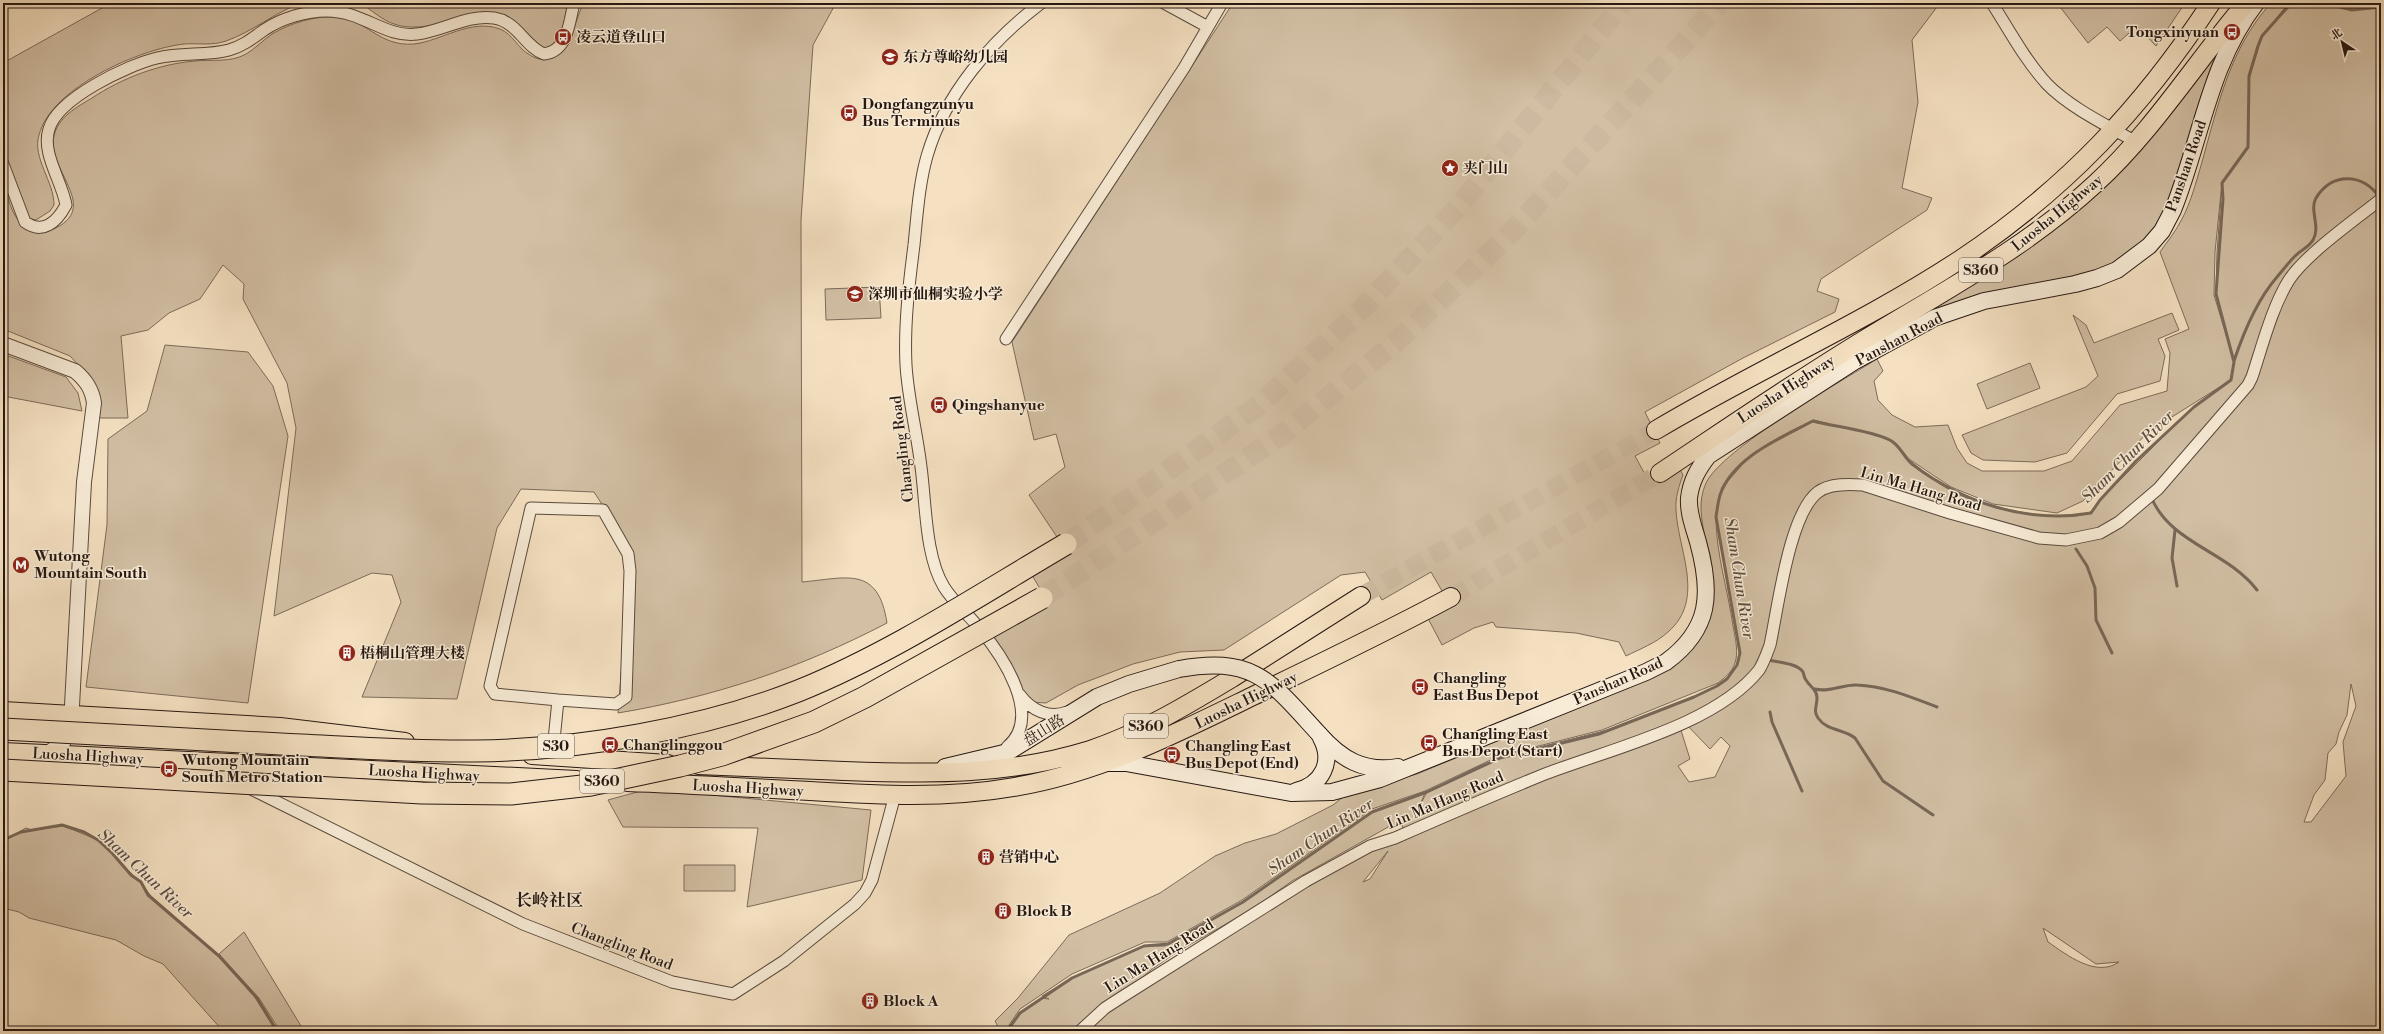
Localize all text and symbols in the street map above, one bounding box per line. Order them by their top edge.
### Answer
bus stop icon: Tongxinyuan [2222,22,2242,42]
north arrow [2322,22,2362,62]
place label: Tongxinyuan [2126,23,2220,42]
text: 北 [2328,26,2345,44]
bus stop icon: 凌云道登山口 [553,27,573,47]
place label: 凌云道登山口 [576,28,666,47]
school or university icon: 东方尊峪幼儿园 [880,47,900,67]
place label: 东方尊峪幼儿园 [903,48,1008,67]
place label: Dongfangzunyu Bus Terminus [862,95,975,131]
bus stop icon: Dongfangzunyu Bus Terminus [839,103,859,123]
street label: Panshan Road [2162,117,2211,215]
place icon: 夹门山 [1440,158,1460,178]
place label: 夹门山 [1463,159,1508,178]
street label: Luosha Highway [2008,170,2107,256]
road number: S360 [1959,258,2003,282]
school or university icon: 深圳市仙桐实验小学 [845,284,865,304]
place label: 深圳市仙桐实验小学 [868,285,1003,304]
street label: Panshan Road [1852,308,1946,370]
street label: Luosha Highway [1734,351,1839,428]
street label: Changling Road [886,394,918,503]
bus stop icon: Qingshanyue [929,395,949,415]
place label: Qingshanyue [952,396,1045,415]
water label: Sham Chun River [2077,405,2179,507]
street label: Lin Ma Hang Road [1858,463,1984,516]
water label: Sham Chun River [1720,516,1759,642]
place label: Wutong Mountain South [33,547,148,583]
metro station icon: Wutong Mountain South [11,555,31,575]
building icon: 梧桐山管理大楼 [337,643,357,663]
place label: 梧桐山管理大楼 [360,644,465,663]
street label: Panshan Road [1571,653,1666,710]
street label: Luosha Highway [1192,667,1301,734]
place label: Changling East Bus Depot [1433,669,1539,705]
bus stop icon: Changling East Bus Depot [1410,677,1430,697]
street label: 盘山路 [1020,710,1068,750]
road number: S360 [1124,714,1168,738]
place label: Changling East Bus Depot (Start) [1442,725,1563,761]
bus stop icon: Changling East Bus Depot (Start) [1419,733,1439,753]
road number: S30 [538,734,574,758]
bus stop icon: Changlinggou [600,735,620,755]
place label: Changlinggou [623,736,723,755]
place label: Changling East Bus Depot (End) [1185,737,1299,773]
street label: Luosha Highway [32,744,145,769]
bus stop icon: Changling East Bus Depot (End) [1162,745,1182,765]
place label: Wutong Mountain South Metro Station [181,751,323,787]
bus stop icon: Wutong Mountain South Metro Station [159,759,179,779]
street label: Luosha Highway [368,761,481,786]
street label: Lin Ma Hang Road [1384,767,1507,834]
road number: S360 [580,769,624,793]
street label: Luosha Highway [692,776,805,801]
water label: Sham Chun River [1264,793,1378,880]
water label: Sham Chun River [93,824,198,924]
building icon: 营销中心 [976,847,996,867]
place label: 营销中心 [999,848,1059,867]
district label: 长岭社区 [515,890,583,912]
building icon: Block B [993,901,1013,921]
place label: Block B [1016,902,1072,921]
street label: Lin Ma Hang Road [1101,915,1218,998]
street label: Changling Road [568,918,676,975]
building icon: Block A [860,991,880,1011]
place label: Block A [883,992,938,1011]

